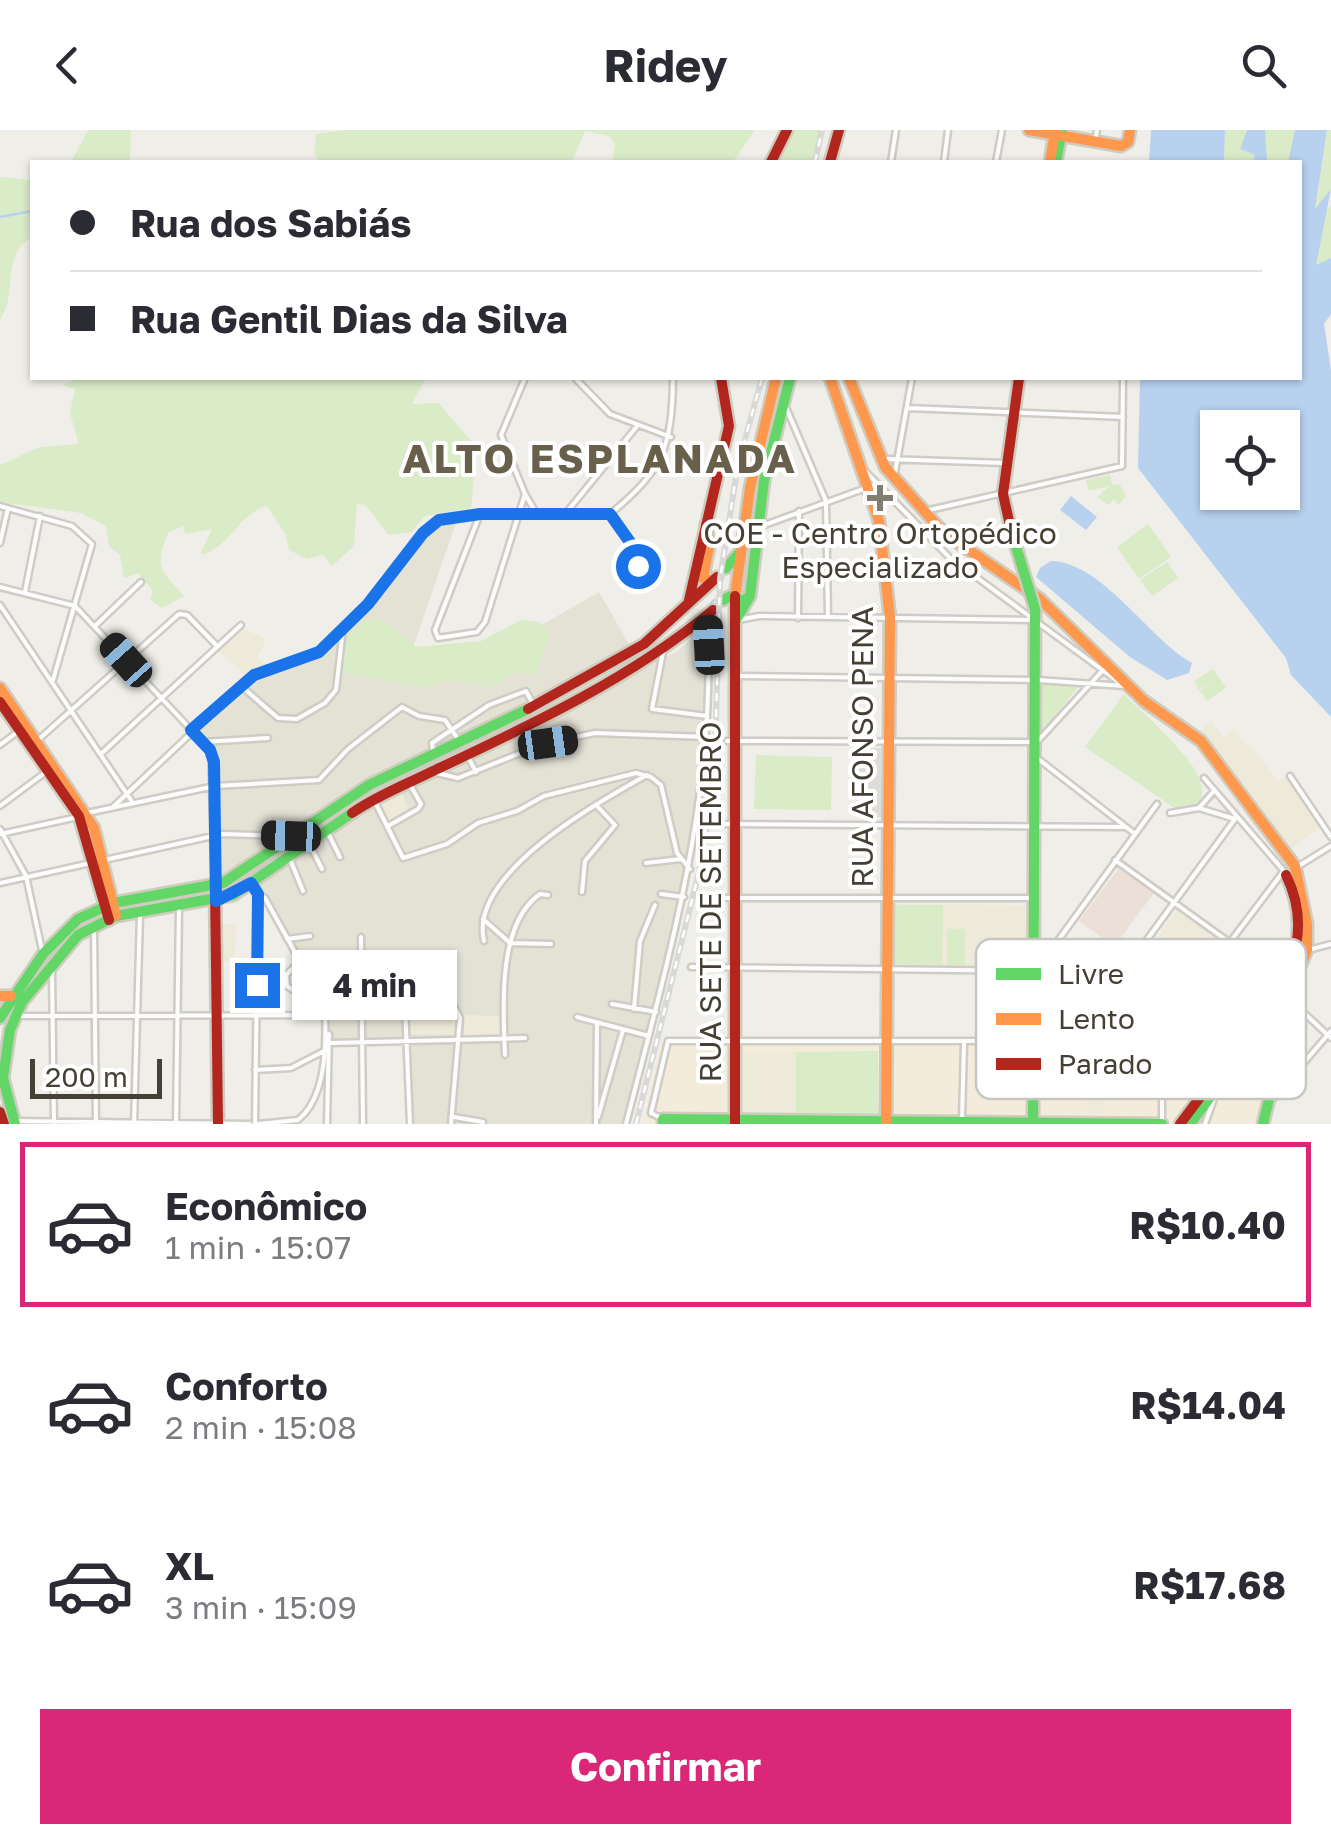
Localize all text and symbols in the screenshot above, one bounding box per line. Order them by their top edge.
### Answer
icon: back [40,38,95,93]
text: Ridey [604,38,727,92]
icon: search [1236,38,1291,93]
text: Rua dos Sabiás [130,200,412,245]
text: Rua Gentil Dias da Silva [130,296,568,341]
map controls [1200,410,1300,510]
button: locate [1200,410,1300,510]
district label: ALTO ESPLANADA [403,434,797,482]
marker: COE - Centro Ortopédico Especializado [867,485,893,511]
place label: COE - Centro Ortopédico Especializado [703,515,1057,585]
route start [616,544,661,589]
street label: RUA AFONSO PENA [844,606,880,888]
car [692,614,726,676]
car [95,628,157,692]
street label: RUA SETE DE SETEMBRO [692,722,728,1082]
car [516,724,580,762]
car [260,820,322,852]
legend [976,939,1306,1099]
callout: 4 min [292,950,457,1020]
text: Livre [1058,957,1124,990]
route end [235,963,280,1008]
text: 4 min [332,966,417,1004]
text: Lento [1058,1002,1135,1035]
text: Parado [1058,1047,1152,1080]
scale bar [30,1054,162,1098]
text: 200 m [45,1060,128,1093]
icon: car [45,1180,135,1270]
text: Econômico [165,1183,367,1228]
text: R$10.40 [1129,1202,1286,1247]
text: 1 min · 15:07 [165,1228,351,1266]
icon: car [45,1360,135,1450]
text: Conforto [165,1363,328,1408]
text: R$14.04 [1130,1382,1286,1427]
text: 2 min · 15:08 [165,1408,357,1446]
icon: car [45,1540,135,1630]
text: XL [165,1543,214,1588]
text: R$17.68 [1133,1562,1286,1607]
text: 3 min · 15:09 [165,1588,357,1626]
button: Confirmar [40,1709,1291,1824]

